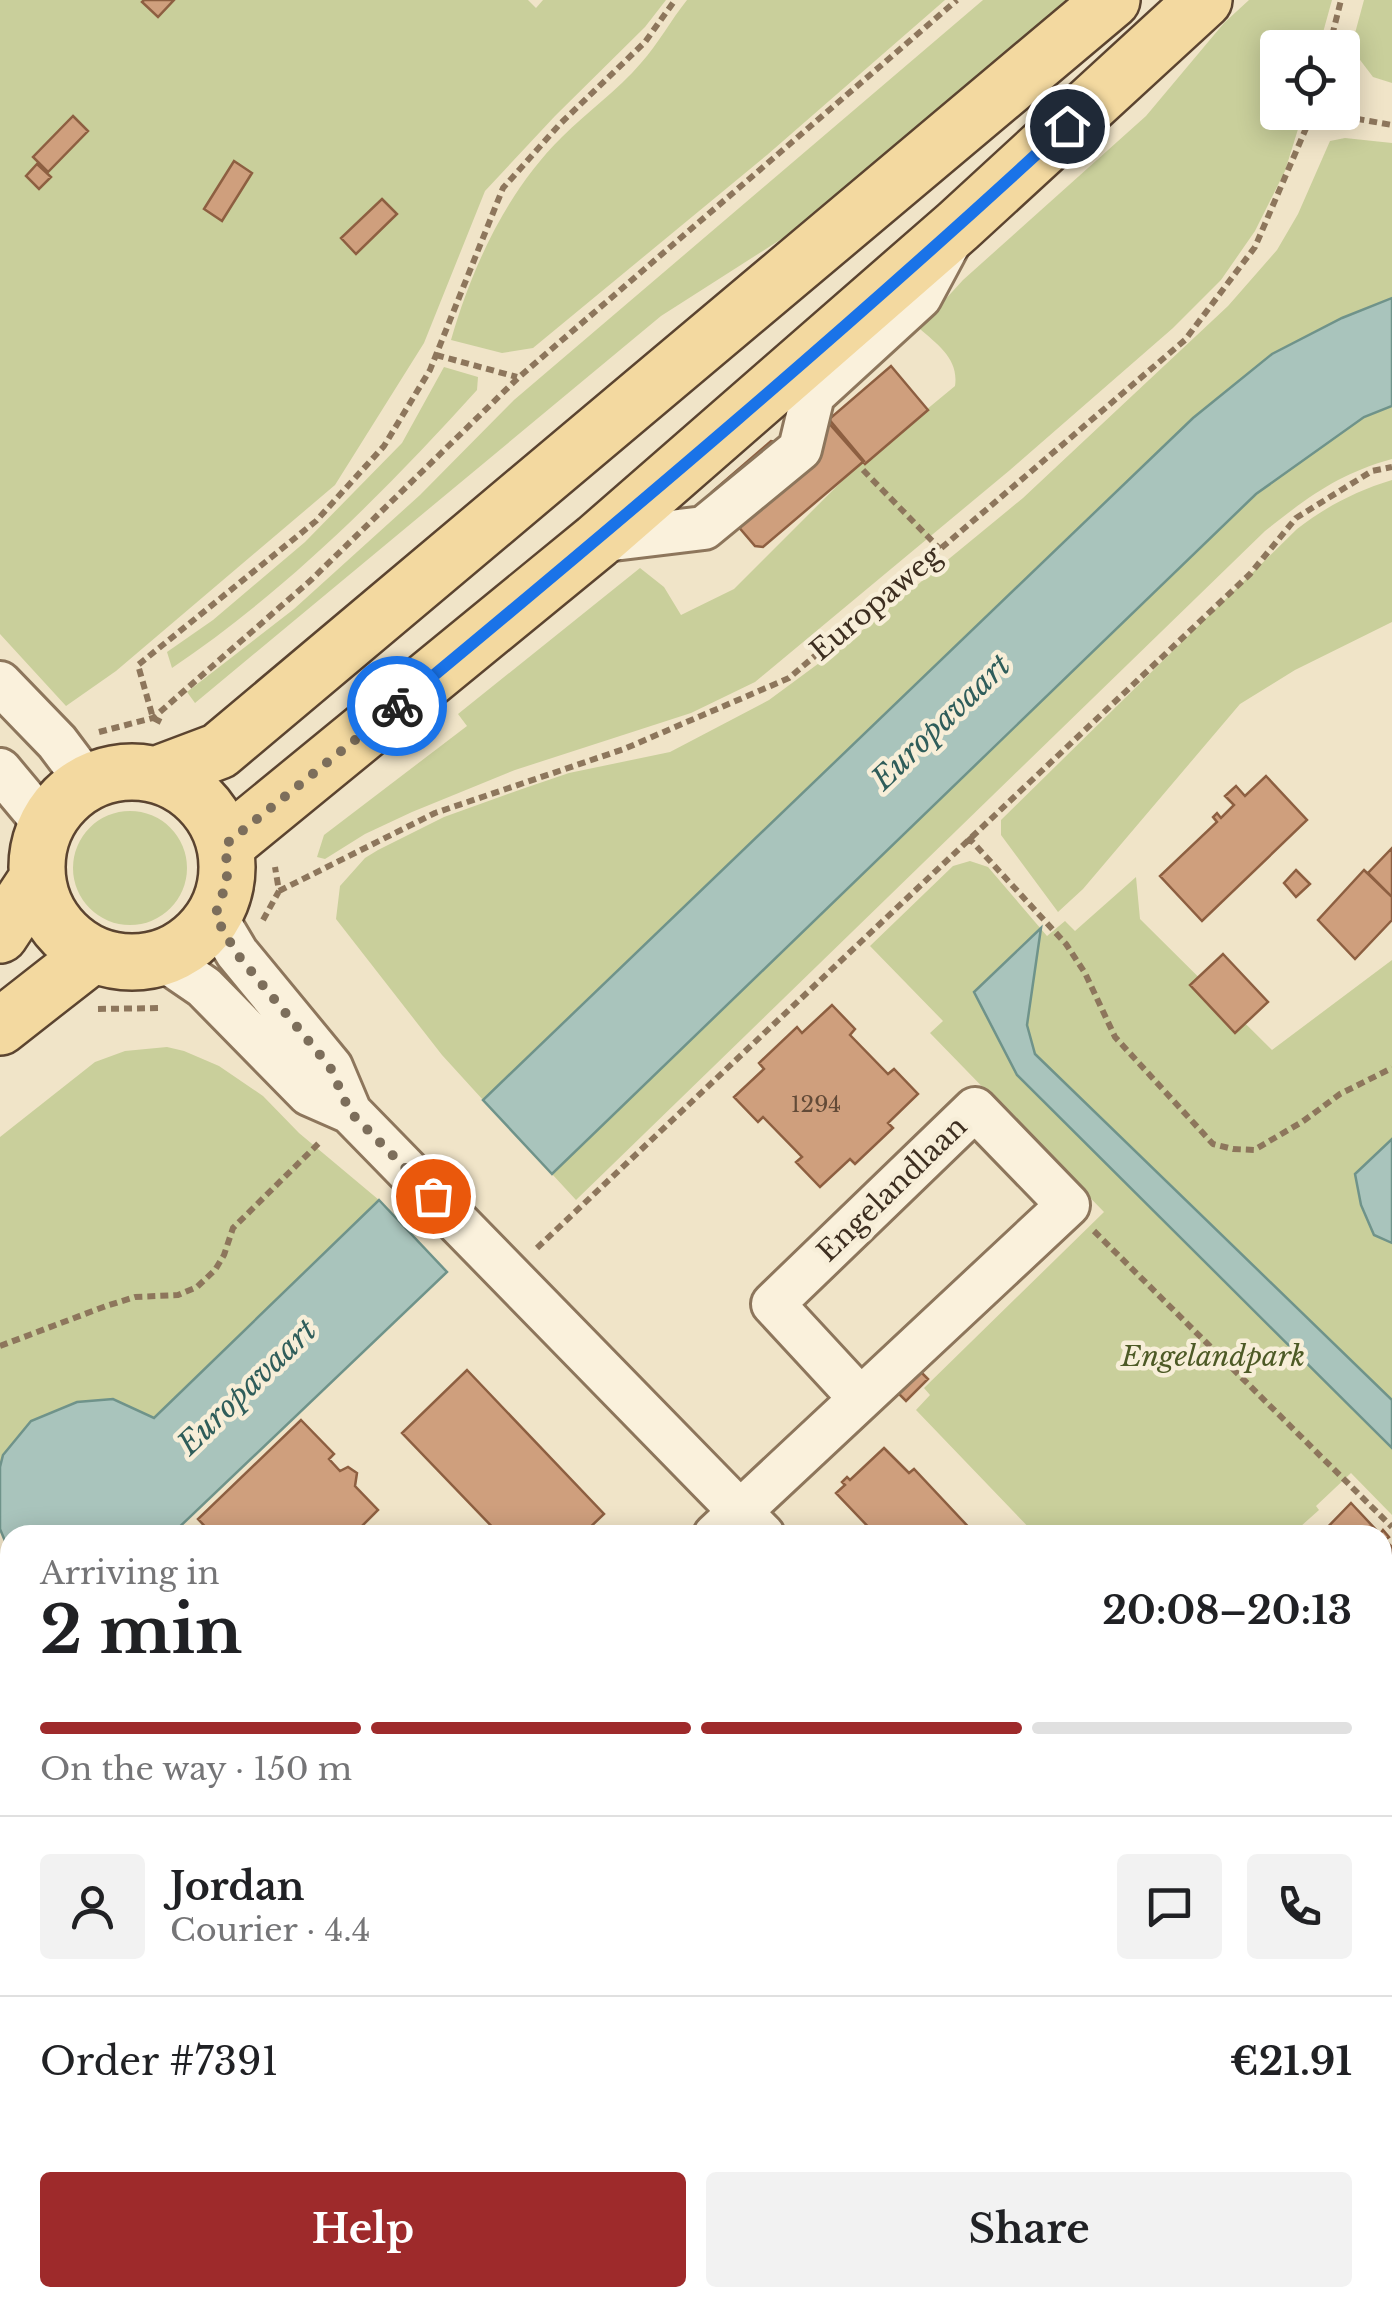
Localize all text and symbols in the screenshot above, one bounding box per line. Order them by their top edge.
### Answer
map controls [1260,30,1360,130]
button: locate [1260,30,1360,130]
pin [1025,84,1110,169]
icon: home [1040,99,1095,154]
street label: Europaweg [803,537,950,668]
water label: Europavaart [863,646,1018,798]
courier [347,656,447,756]
icon: bike [370,679,425,734]
house number: 1294 [791,1091,841,1118]
street label: Engelandlaan [810,1109,974,1269]
pin [391,1154,476,1239]
icon: bag [406,1169,461,1224]
water label: Europavaart [169,1311,324,1463]
park label: Engelandpark [1120,1339,1305,1374]
text: Arriving in [40,1553,219,1593]
text: 20:08–20:13 [1102,1587,1352,1634]
text: 2 min [40,1590,242,1671]
text: On the way · 150 m [40,1749,352,1789]
button: person [40,1854,145,1959]
button: chat [1117,1854,1222,1959]
button: phone [1247,1854,1352,1959]
text: Jordan [170,1863,304,1910]
text: Courier · 4.4 [170,1910,370,1950]
text: Order #7391 [40,2038,278,2085]
text: €21.91 [1230,2038,1352,2085]
button: Help [40,2172,686,2287]
button: Share [706,2172,1352,2287]

